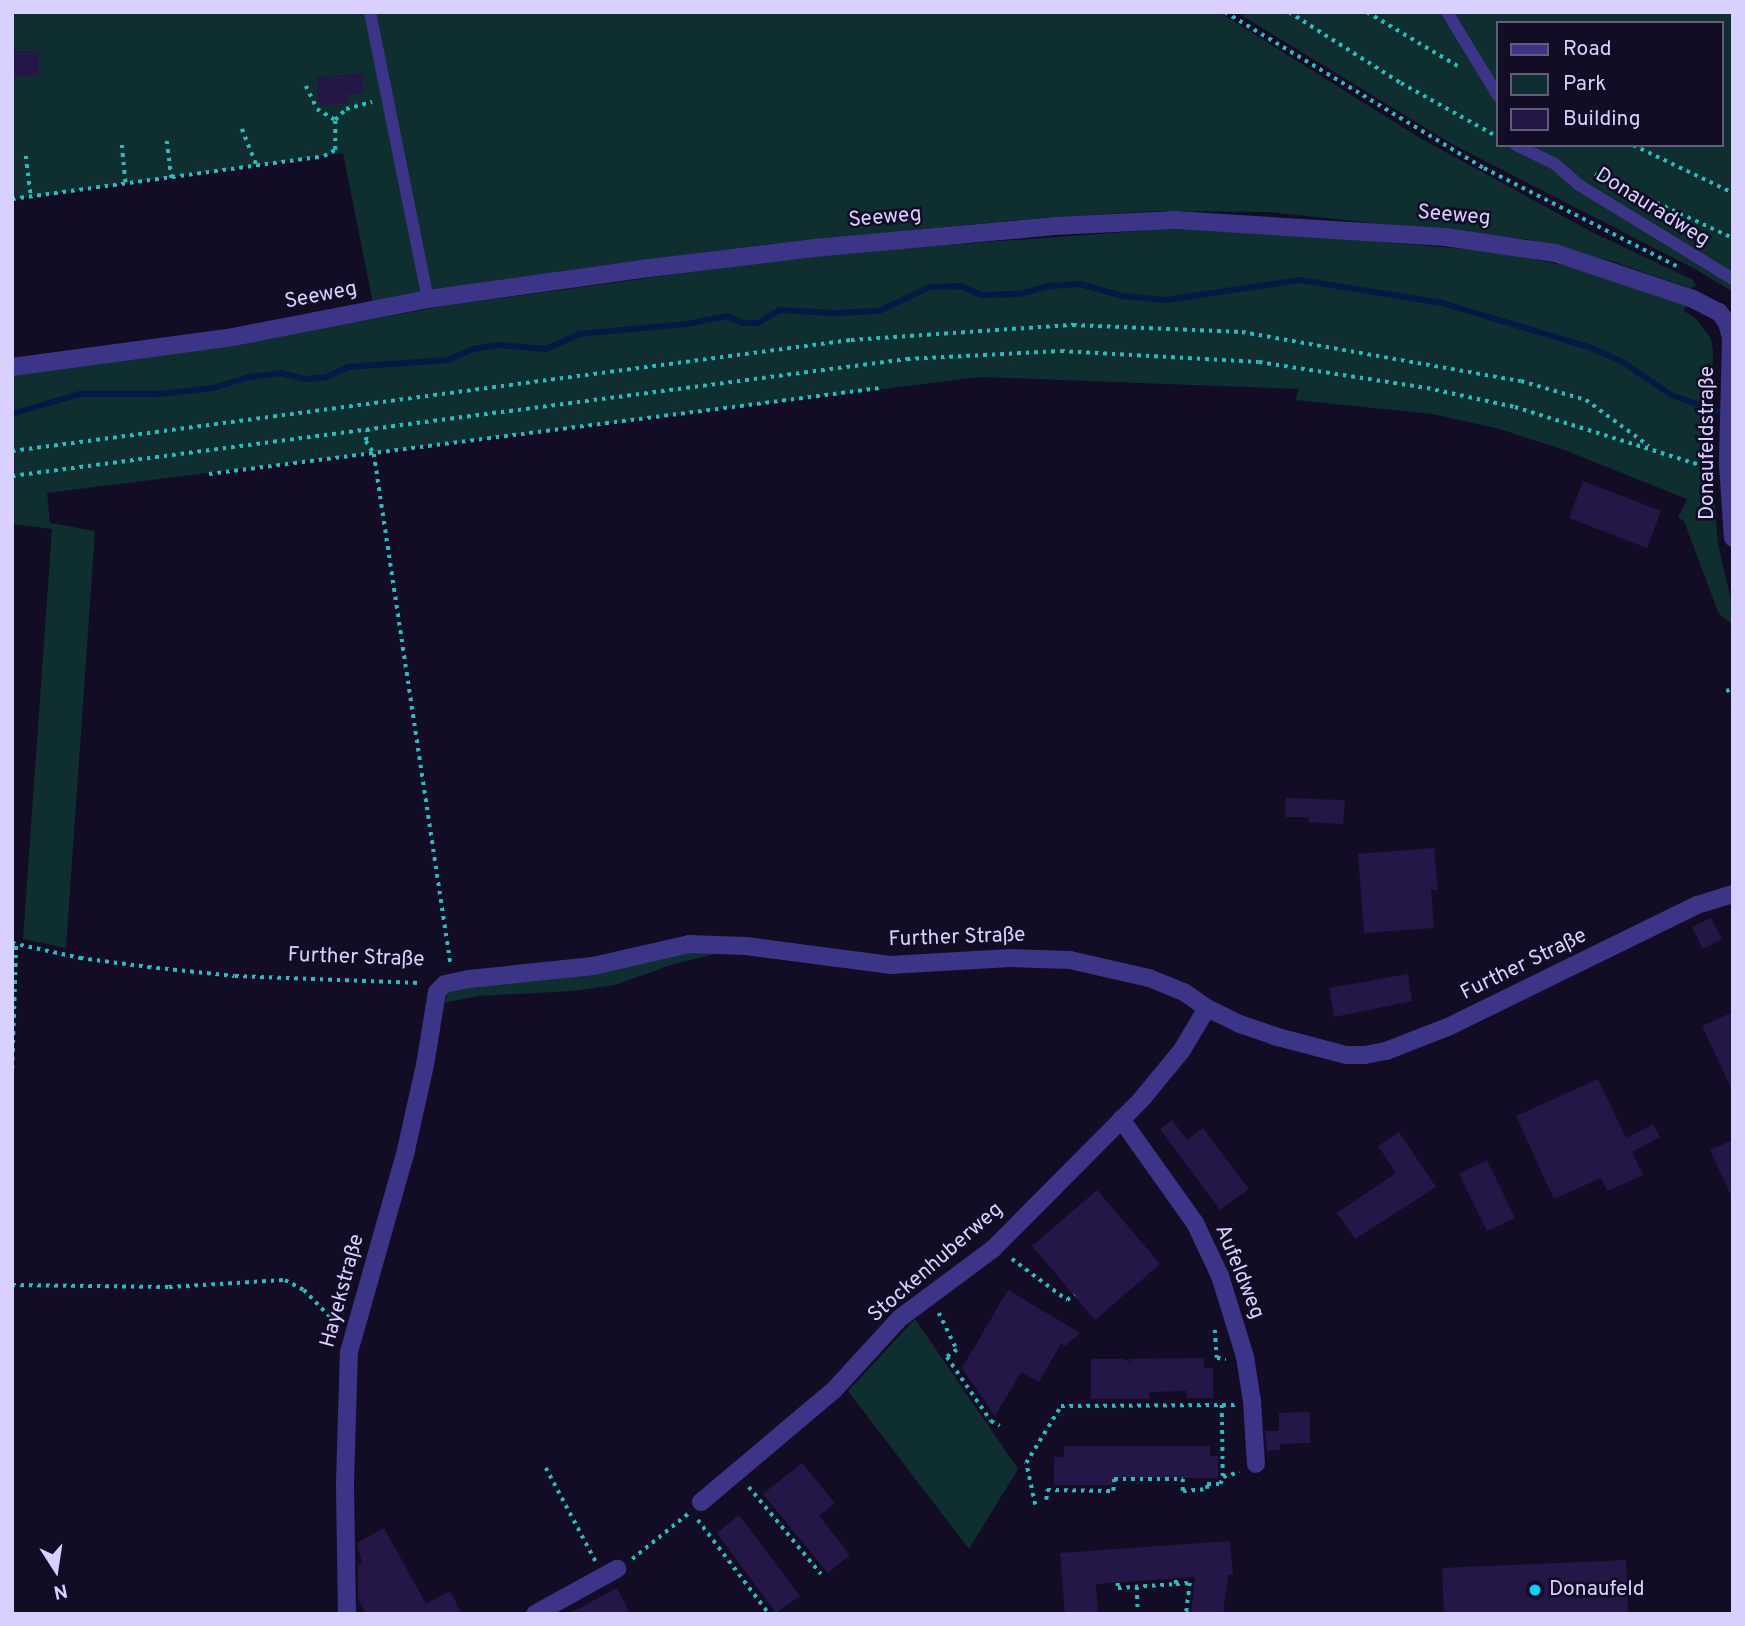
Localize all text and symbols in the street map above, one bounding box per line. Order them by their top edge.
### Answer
legend [1496,21,1724,147]
text: Road [1563,36,1612,63]
text: Park [1563,71,1606,98]
text: Building [1563,106,1641,133]
street label: Donauradweg [1590,163,1714,253]
street label: Seeweg [1416,200,1492,232]
street label: Seeweg [847,202,923,234]
street label: Seeweg [283,277,359,315]
street label: Donaufeldstraße [1695,366,1721,520]
street label: Further Straße [888,923,1026,953]
street label: Further Straße [1457,924,1591,1006]
street label: Further Straße [287,943,425,973]
street label: Stockenhuberweg [863,1198,1009,1328]
street label: Aufeldweg [1209,1221,1269,1323]
street label: Hayekstraße [316,1231,370,1351]
north arrow [21,1535,91,1605]
text: N [51,1577,70,1604]
place label: Donaufeld [1549,1577,1645,1603]
marker: Donaufeld [1527,1582,1543,1598]

